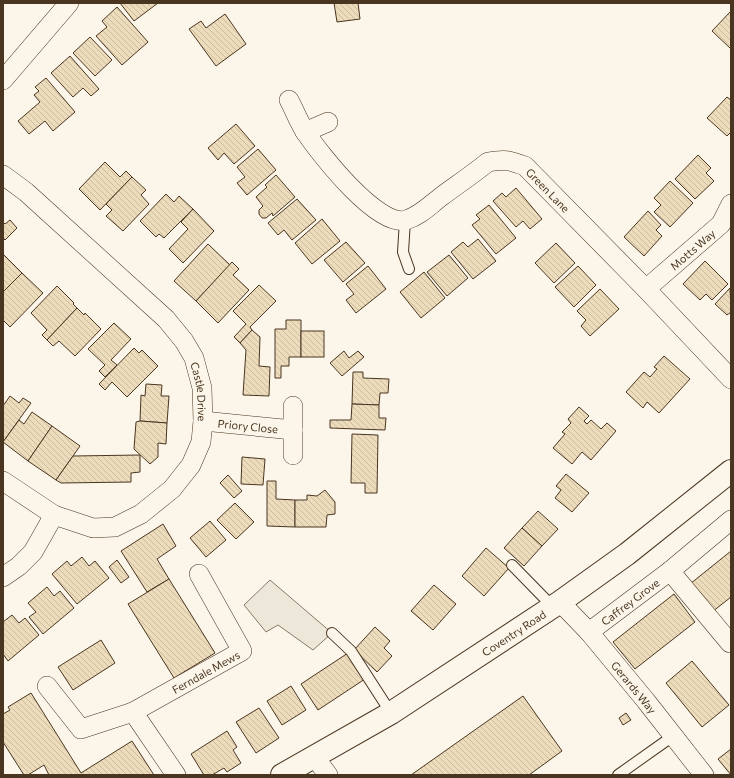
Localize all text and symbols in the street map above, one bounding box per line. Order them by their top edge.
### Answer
street label: Green Lane [524,165,573,215]
street label: Motts Way [667,226,717,272]
street label: Castle Drive [189,360,210,422]
street label: Priory Close [217,416,279,435]
street label: Caffrey Grove [598,575,662,627]
street label: Coventry Road [479,607,548,658]
street label: Ferndale Mews [169,647,242,696]
street label: Gerards Way [609,658,660,716]

